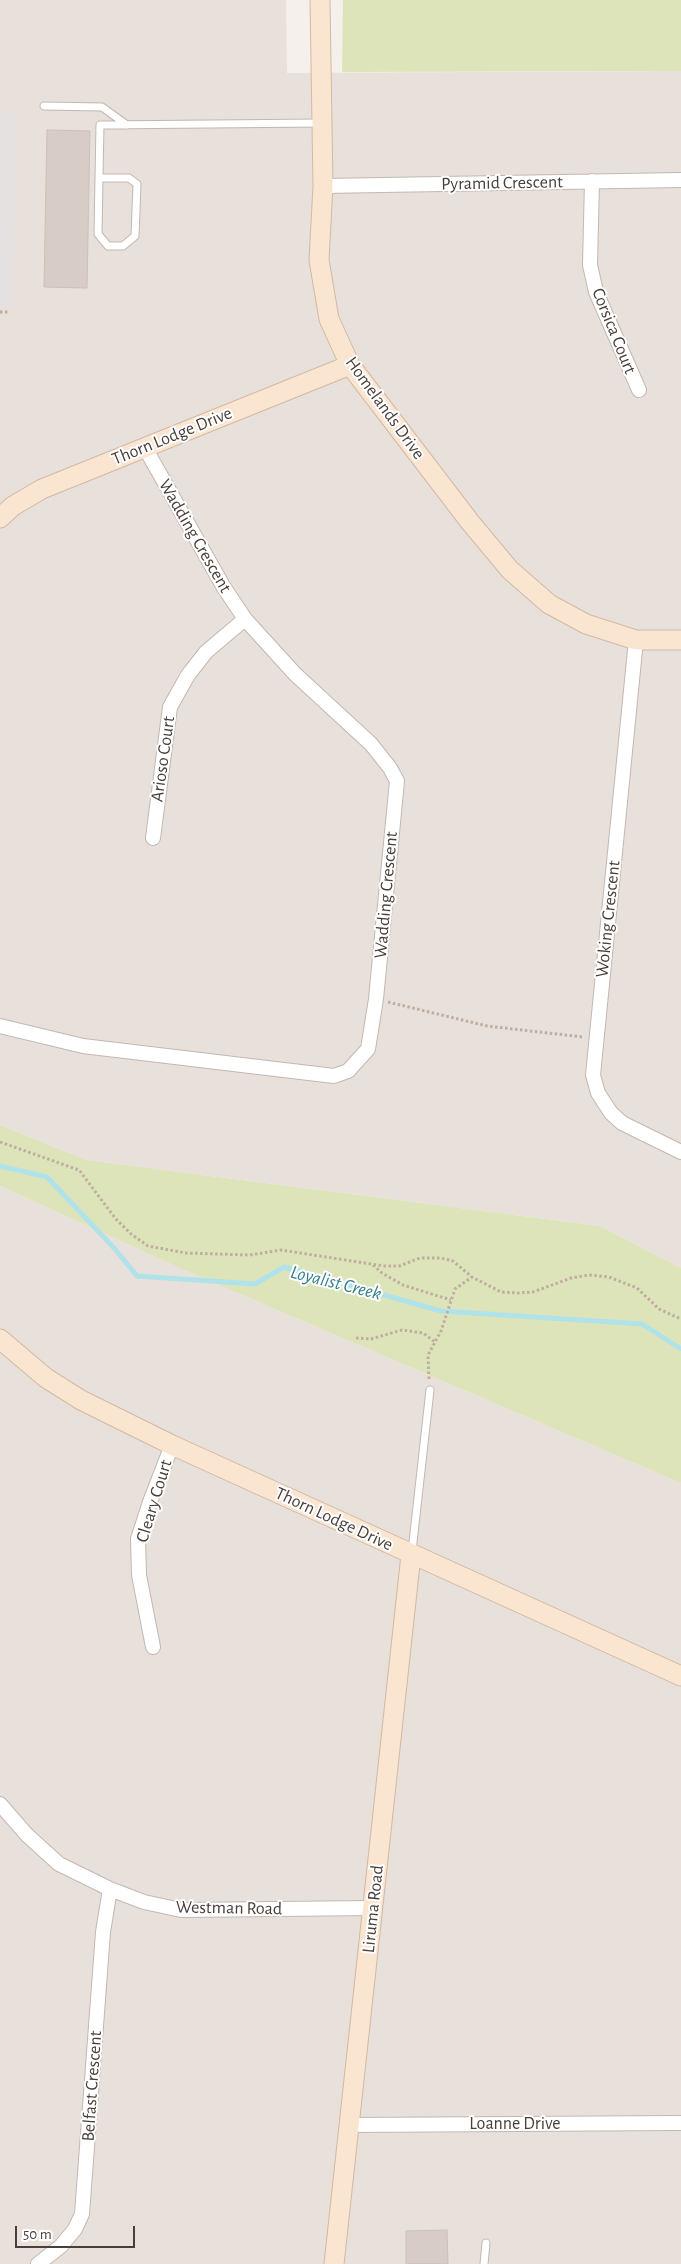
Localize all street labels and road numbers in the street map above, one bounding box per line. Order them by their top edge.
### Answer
street label: Pyramid Crescent [441,171,563,195]
street label: Corsica Court [587,285,641,377]
street label: Homelands Drive [341,352,429,464]
street label: Thorn Lodge Drive [109,402,235,470]
street label: Wadding Crescent [154,475,236,597]
street label: Arioso Court [146,715,180,803]
street label: Wadding Crescent [370,831,402,959]
street label: Woking Crescent [591,859,625,979]
street label: Cleary Court [131,1457,177,1545]
street label: Thorn Lodge Drive [272,1482,396,1556]
street label: Liruma Road [358,1864,388,1954]
street label: Westman Road [176,1896,282,1920]
street label: Belfast Crescent [77,2030,107,2142]
street label: Loanne Drive [469,2113,561,2135]

